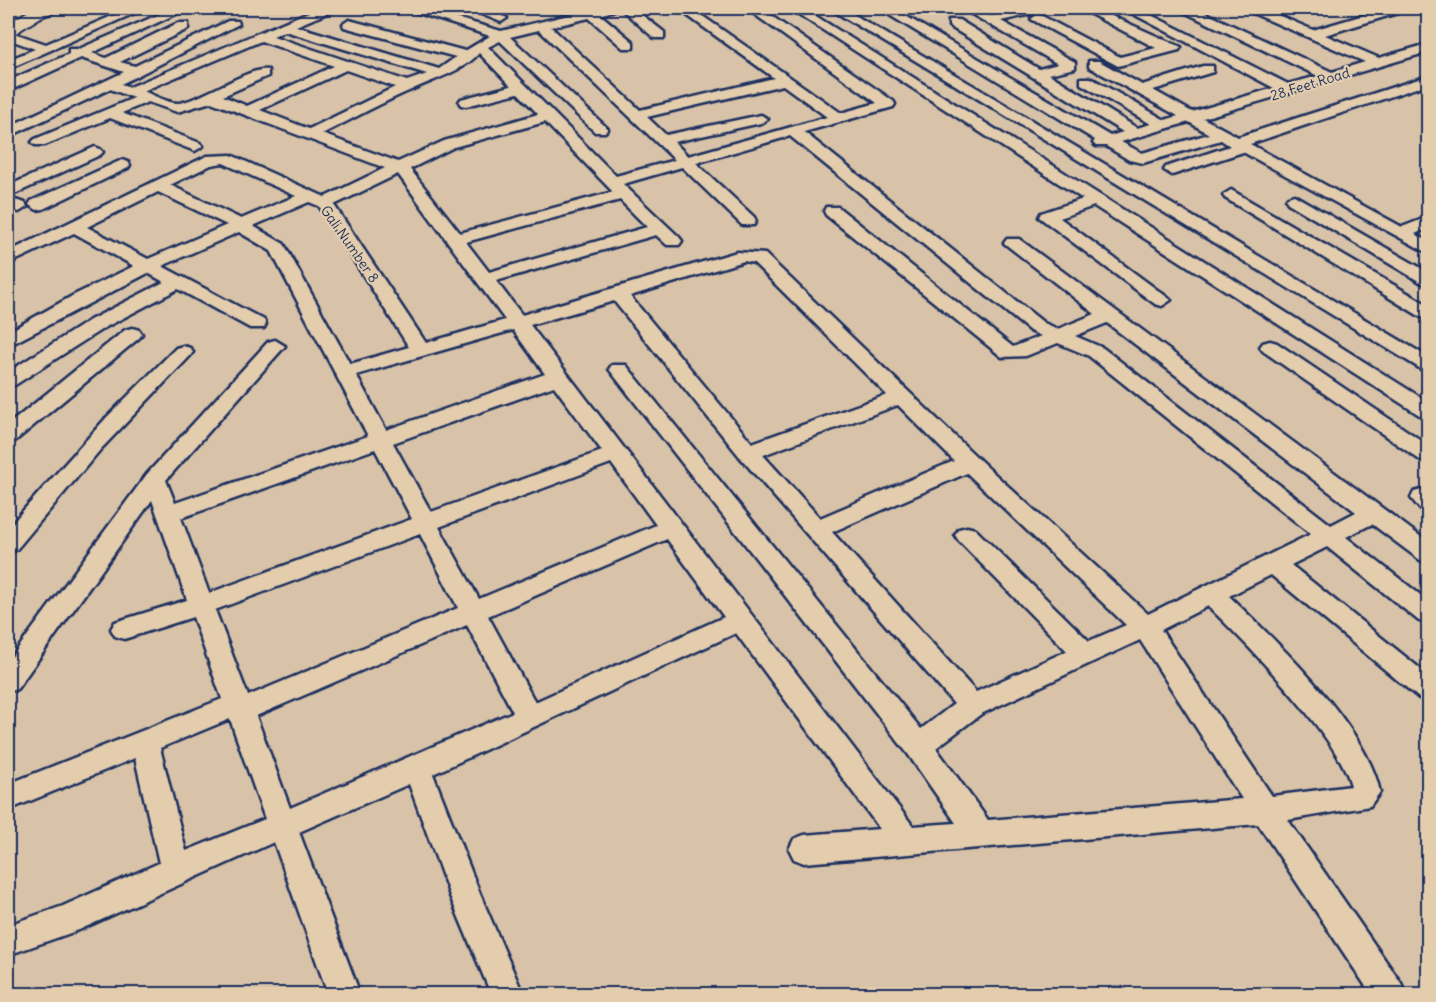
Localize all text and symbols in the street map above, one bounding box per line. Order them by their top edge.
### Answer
street label: 28 Feet Road [1268,63,1352,105]
street label: Gali Number 8 [317,202,383,286]

